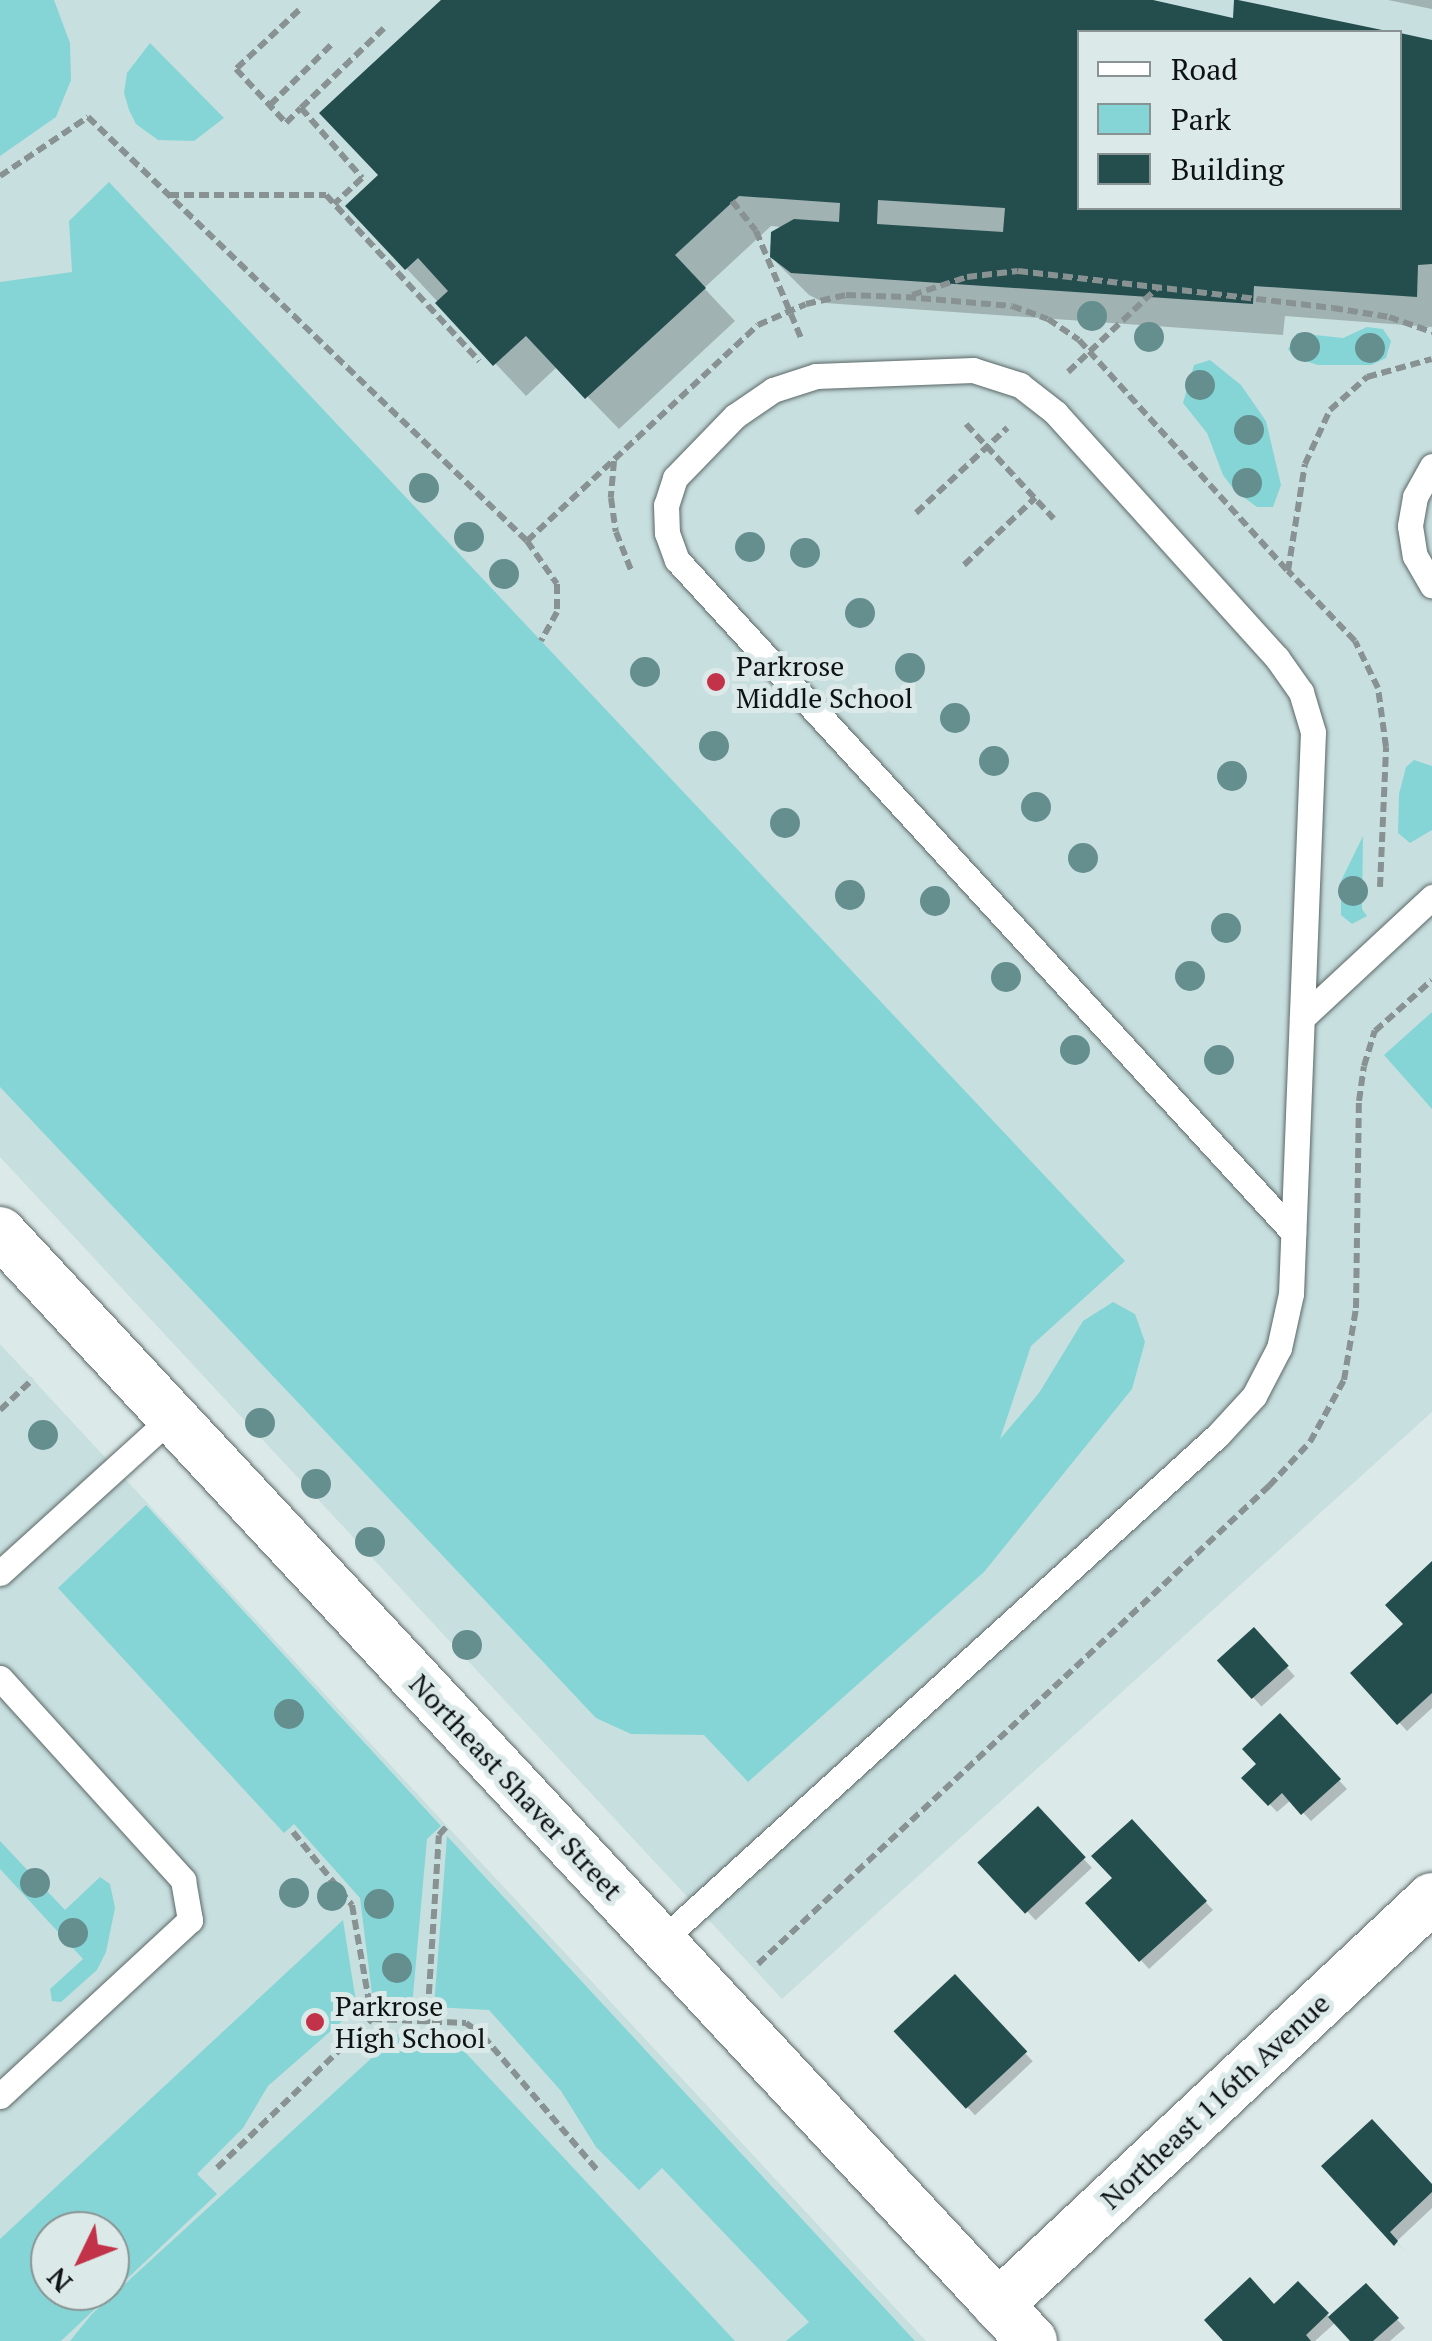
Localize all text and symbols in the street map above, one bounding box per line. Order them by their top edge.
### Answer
legend [1077,30,1402,210]
text: Road [1171,49,1238,89]
text: Park [1171,99,1231,139]
text: Building [1171,149,1284,189]
place label: Parkrose Middle School [736,649,913,715]
marker: Parkrose Middle School [705,671,727,693]
street label: Northeast Shaver Street [403,1667,629,1907]
street label: Northeast 116th Avenue [1093,1986,1337,2216]
place label: Parkrose High School [335,1989,486,2055]
marker: Parkrose High School [304,2011,326,2033]
north arrow [30,2211,130,2311]
text: N [38,2260,80,2301]

